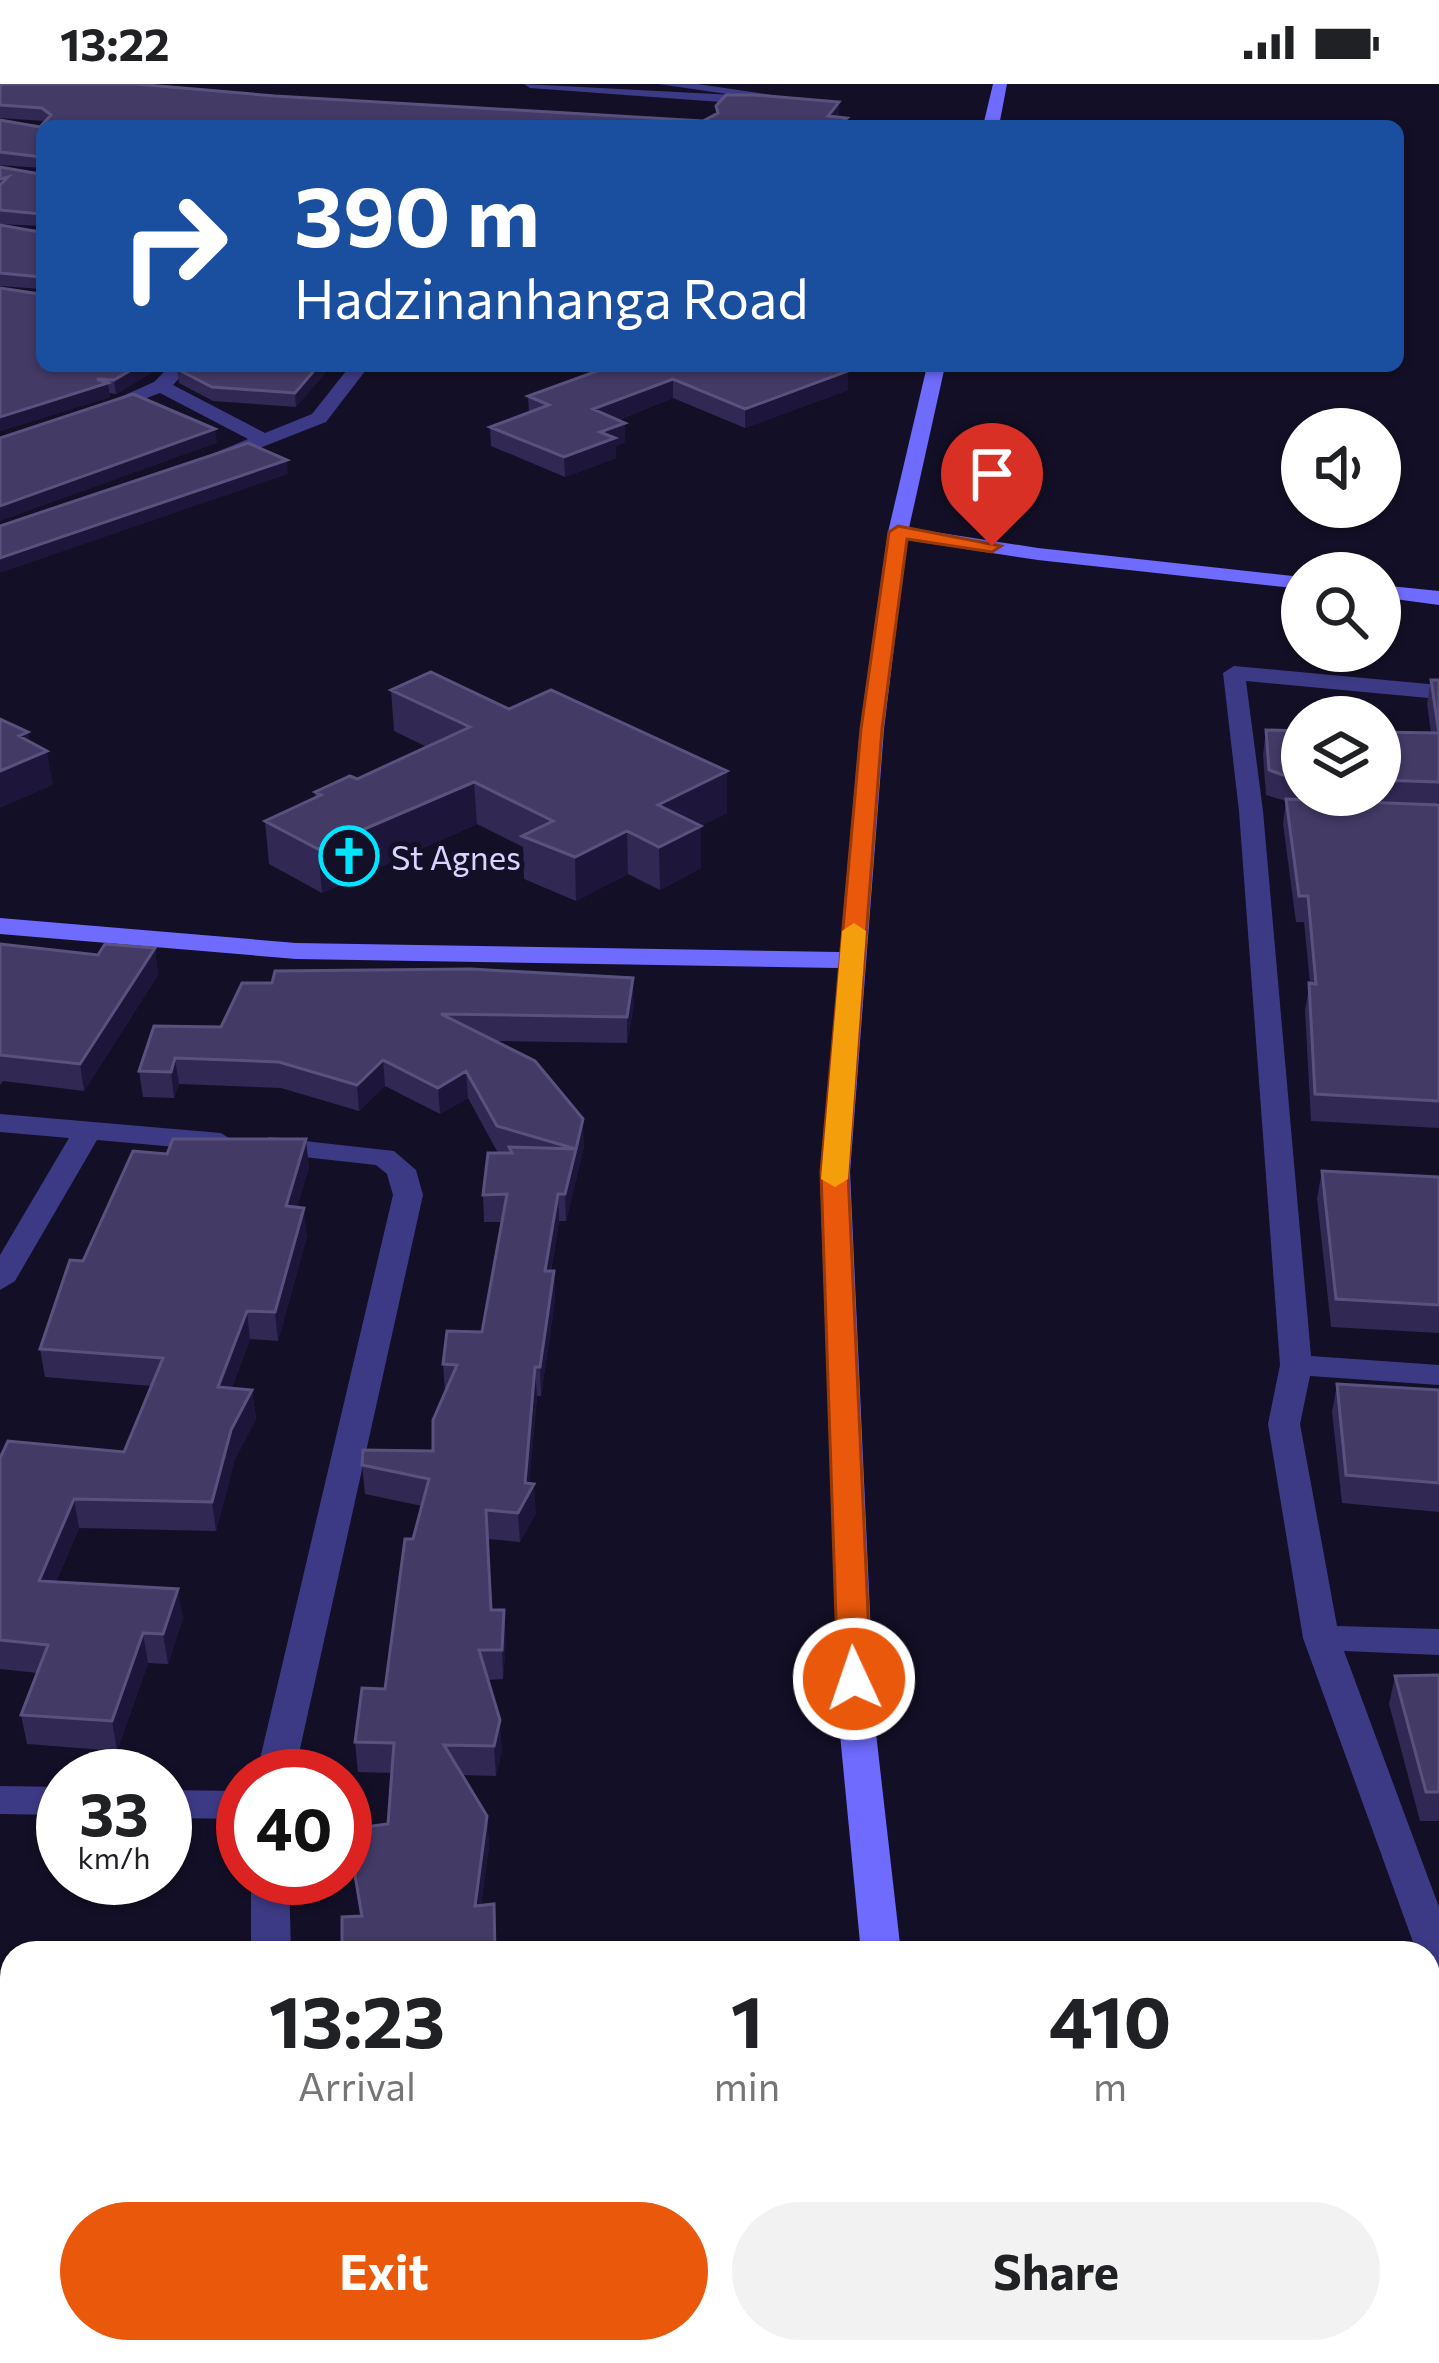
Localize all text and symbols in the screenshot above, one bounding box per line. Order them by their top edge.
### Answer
text: 13:22 [60,15,170,70]
text: 390 m [294,162,540,264]
icon: right [96,168,252,324]
text: Hadzinanhanga Road [294,264,808,330]
map controls [1281,408,1401,816]
button: sound [1281,408,1401,528]
pin [941,423,1043,546]
icon: arrive [959,441,1025,507]
button: search [1281,552,1401,672]
button: layers [1281,696,1401,816]
church icon: St Agnes [318,825,380,887]
place label: St Agnes [391,836,521,877]
position arrow [791,1616,917,1742]
speed limit sign: 40 [216,1749,372,1905]
text: 33 [79,1775,149,1848]
text: km/h [78,1838,150,1875]
text: 13:23 [269,1975,445,2063]
text: 1 [731,1975,763,2063]
text: 410 [1049,1975,1171,2063]
text: Arrival [298,2061,416,2109]
text: min [714,2061,780,2109]
text: m [1093,2061,1127,2109]
button: Exit [60,2202,708,2340]
button: Share [732,2202,1380,2340]

